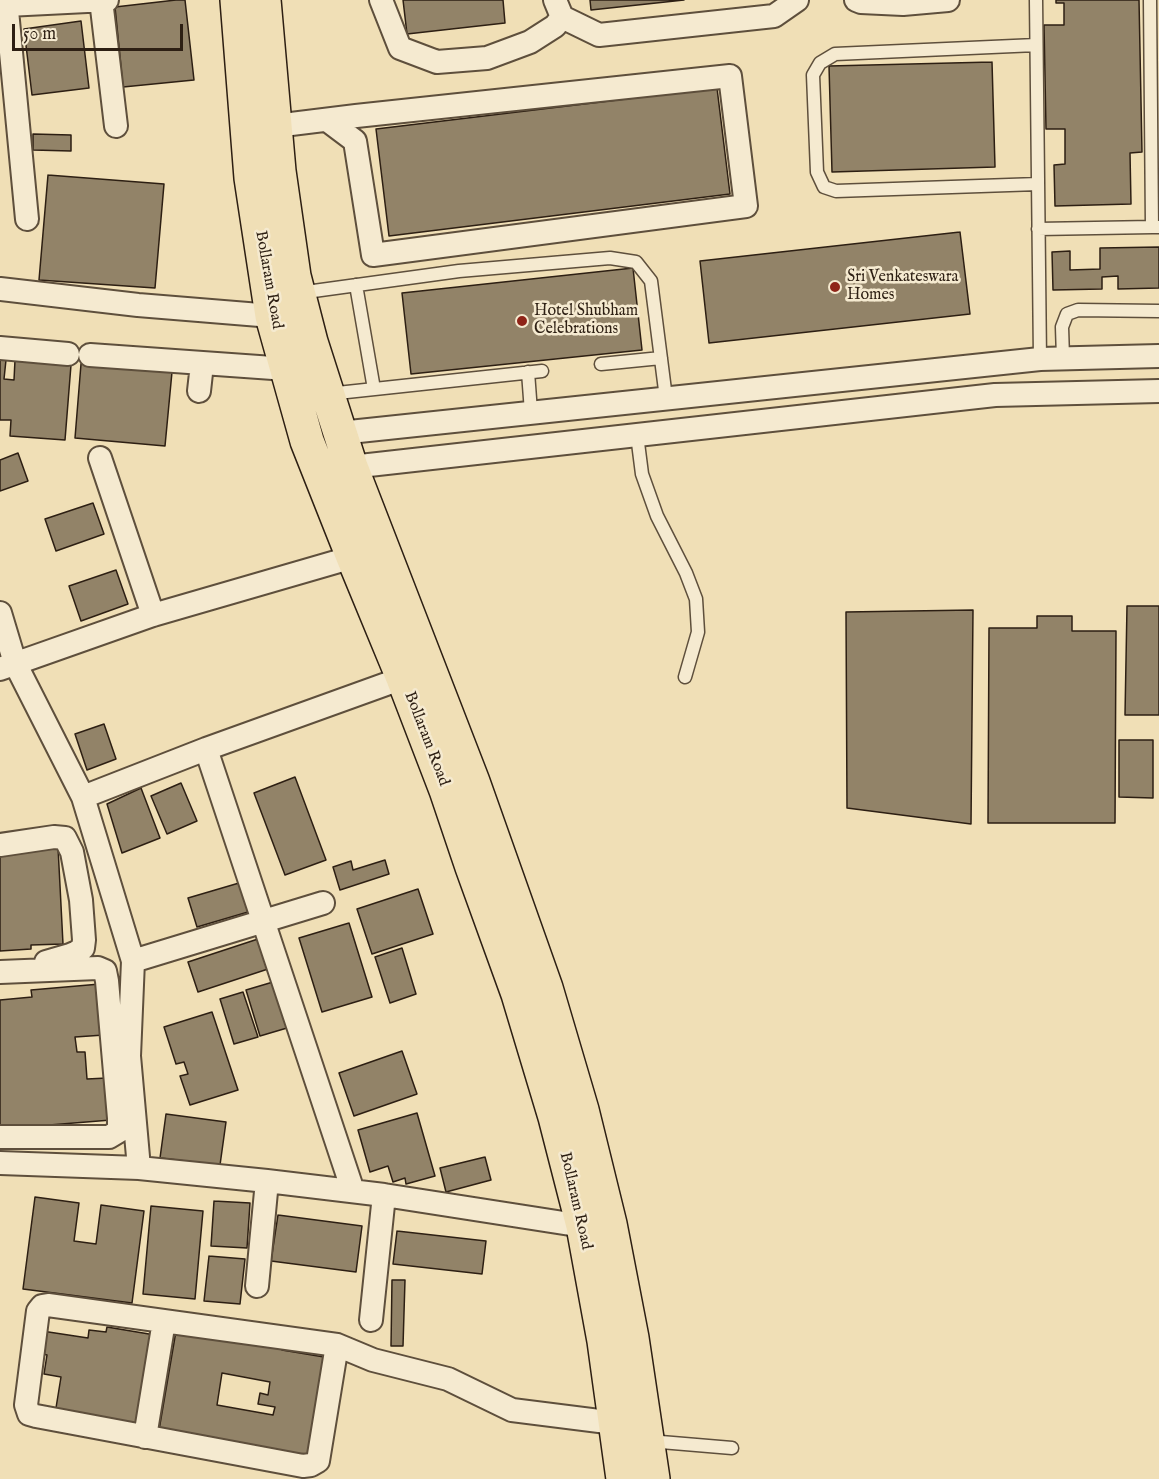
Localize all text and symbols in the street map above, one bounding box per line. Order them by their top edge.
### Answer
scale bar [15,12,186,50]
text: 50 m [23,23,56,46]
street label: Bollaram Road [250,229,286,331]
place label: Sri Venkateswara Homes [847,268,959,306]
marker: Sri Venkateswara Homes [828,280,842,294]
place label: Hotel Shubham Celebrations [534,302,638,340]
marker: Hotel Shubham Celebrations [515,314,529,328]
street label: Bollaram Road [399,689,453,789]
street label: Bollaram Road [554,1150,596,1252]

